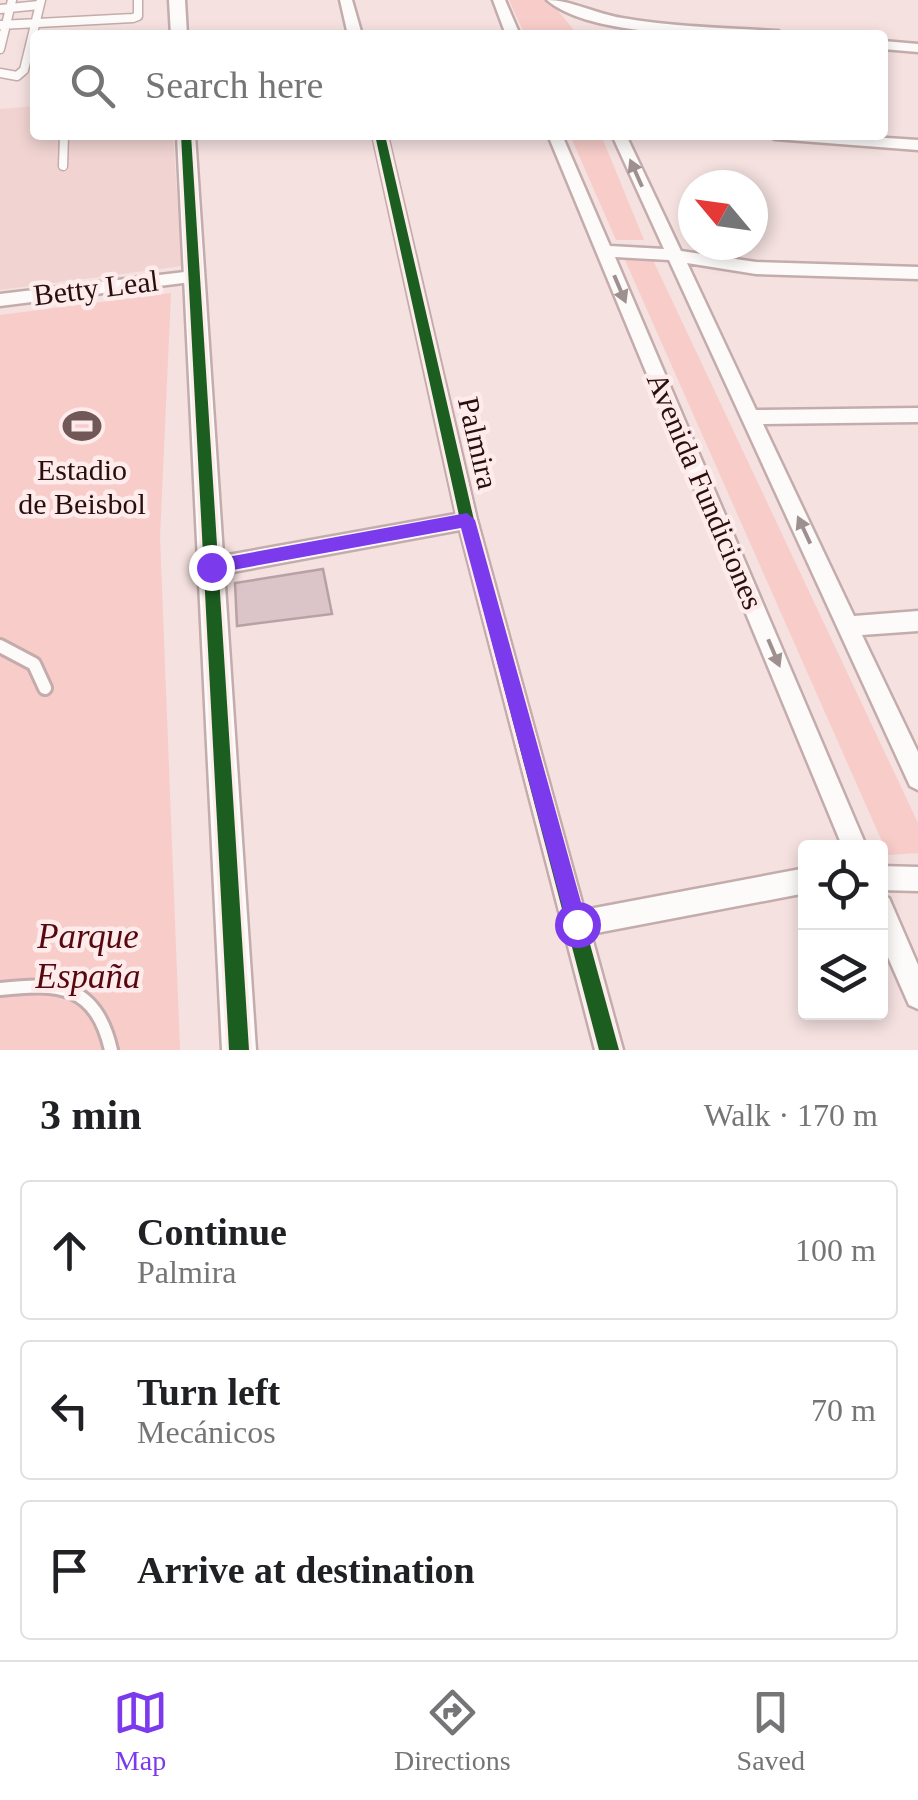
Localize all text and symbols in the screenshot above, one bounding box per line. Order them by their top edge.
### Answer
search box [30,30,888,140]
icon: search [65,58,120,113]
text: Search here [145,64,323,106]
one-way arrow [628,158,644,188]
north arrow [678,170,768,260]
street label: Betty Leal [31,263,160,312]
one-way arrow [613,274,629,304]
street label: Avenida Fundiciones [641,368,770,614]
street label: Palmira [452,394,505,492]
sports icon: Estadio de Beisbol [61,405,103,447]
place label: Estadio de Beisbol [18,453,146,520]
one-way arrow [796,515,813,544]
route end [189,545,235,591]
one-way arrow [766,639,782,668]
map controls [798,840,888,1020]
button: locate [798,840,888,930]
route start [555,902,601,948]
park label: Parque España [35,917,141,996]
button: layers [798,930,888,1020]
text: 3 min [40,1092,142,1138]
text: Walk · 170 m [704,1097,878,1133]
text: Continue [137,1211,287,1253]
icon: ahead [42,1223,97,1278]
text: 100 m [795,1232,876,1268]
text: Palmira [137,1254,237,1290]
text: Turn left [137,1371,280,1413]
icon: left [42,1383,97,1438]
text: 70 m [811,1392,876,1428]
text: Mecánicos [137,1414,276,1450]
icon: arrive [42,1543,97,1598]
text: Arrive at destination [137,1549,475,1591]
tab: Map [113,1685,168,1777]
tab: Directions [394,1685,511,1777]
tab: Saved [737,1685,805,1777]

